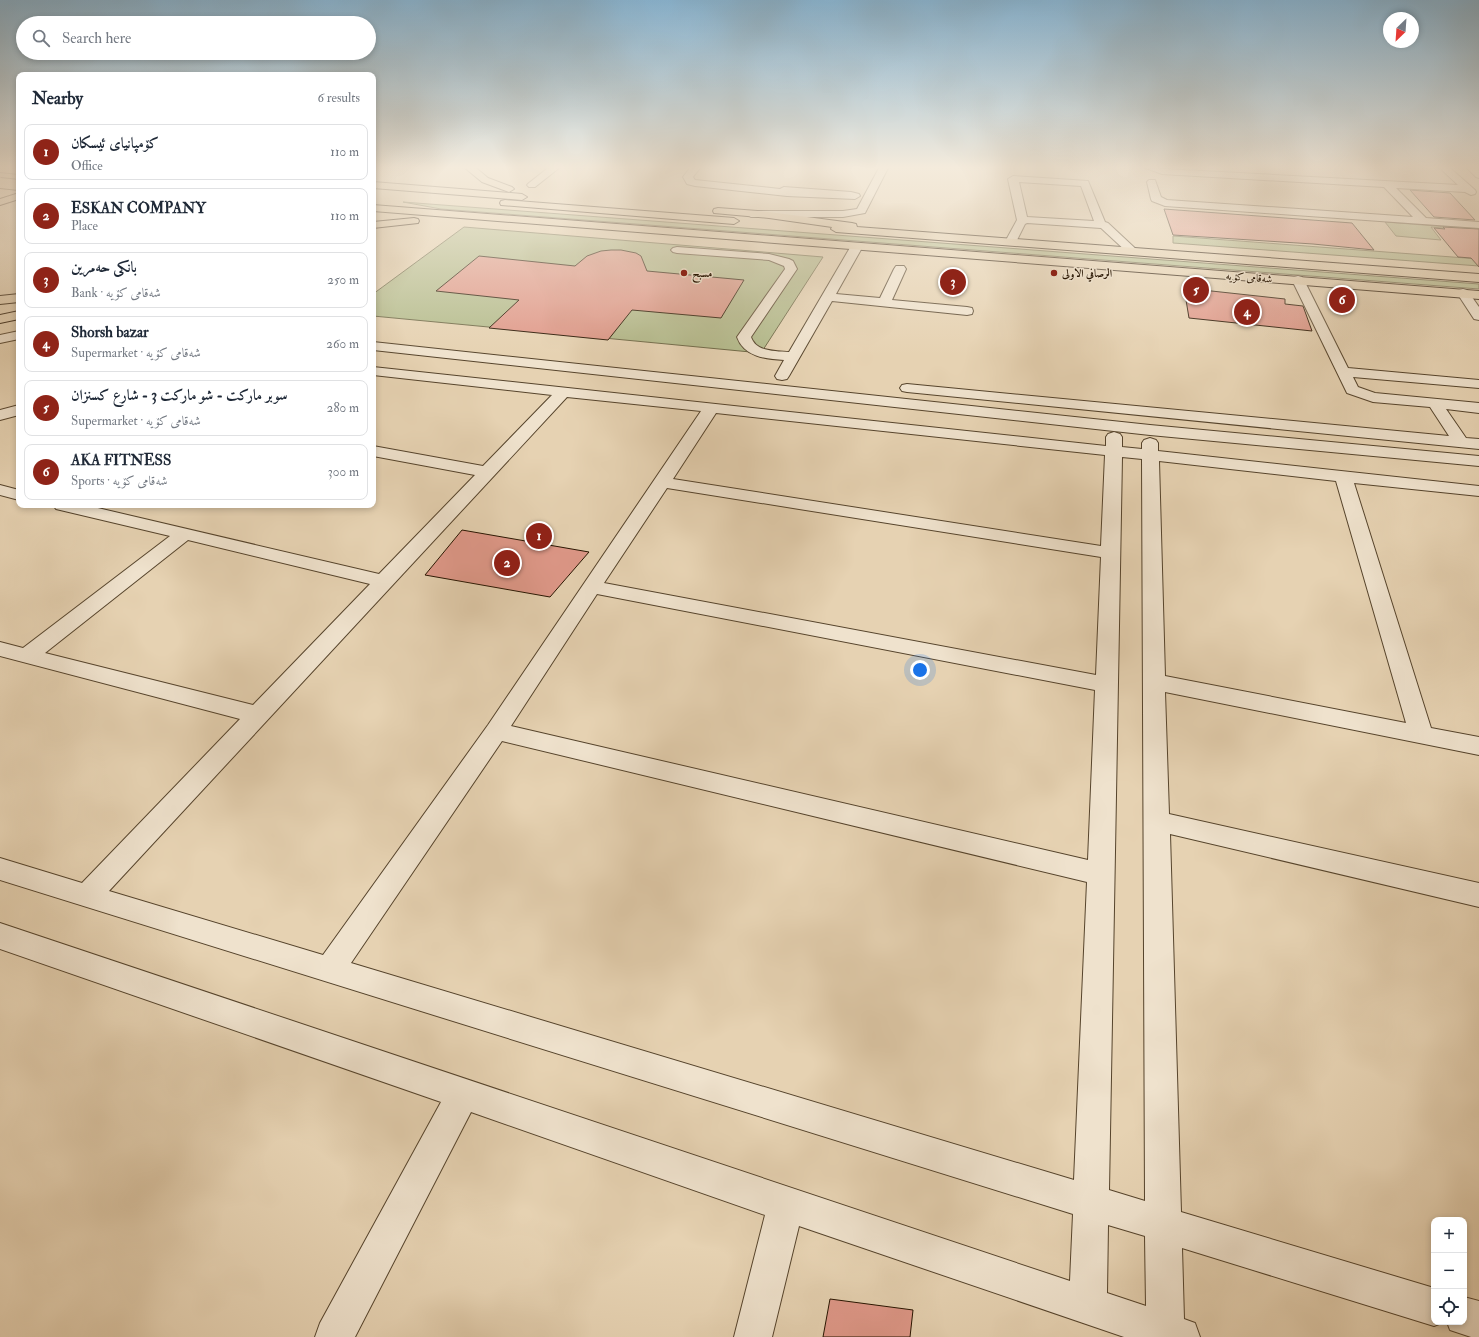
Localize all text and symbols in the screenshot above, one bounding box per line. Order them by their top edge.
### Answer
north arrow [1383,12,1419,48]
search box [16,16,376,60]
icon: search [30,27,52,49]
text: Search here [62,29,131,48]
text: Nearby [32,88,83,109]
text: 6 results [317,90,360,106]
text: کۆمپانیای ئیسکان [71,134,159,153]
text: 1 [44,144,48,160]
text: 110 m [330,144,359,160]
text: Office [71,158,103,174]
text: ESKAN COMPANY [71,199,206,218]
text: 2 [43,208,49,224]
text: 110 m [330,208,359,224]
text: Place [71,218,98,234]
text: بانكی حه‌مرین [71,258,137,277]
place label: مسبح [692,267,712,283]
pin: 3 [940,267,966,297]
place label: الرصافي الاولى [1061,267,1112,282]
marker: مسبح [679,268,689,278]
marker: الرصافي الاولى [1049,268,1059,278]
street label: شەقامی کۆیە [1225,269,1273,286]
text: 3 [44,272,49,288]
text: 250 m [327,272,359,288]
pin: 5 [1183,275,1209,305]
text: Bank · شەقامی کۆیە [71,285,161,301]
pin: 6 [1329,285,1355,315]
pin: 4 [1234,297,1260,327]
text: Shorsh bazar [71,323,149,342]
text: 4 [42,336,50,352]
text: 260 m [326,336,359,352]
text: Supermarket · شەقامی کۆیە [71,345,201,361]
text: سوبر ماركت - شو ماركت 3 - شارع كسنزان [71,386,288,405]
text: 5 [43,400,49,416]
text: 280 m [327,400,359,416]
text: Supermarket · شەقامی کۆیە [71,413,201,429]
text: AKA FITNESS [71,451,171,470]
text: 6 [43,464,49,480]
text: 300 m [328,464,359,480]
text: Sports · شەقامی کۆیە [71,473,168,489]
pin: 1 [526,521,552,551]
pin: 2 [494,548,520,578]
your location [910,660,930,680]
map controls [1431,1217,1467,1325]
button: + [1431,1217,1467,1253]
button: − [1431,1253,1467,1289]
button: locate [1431,1289,1467,1325]

